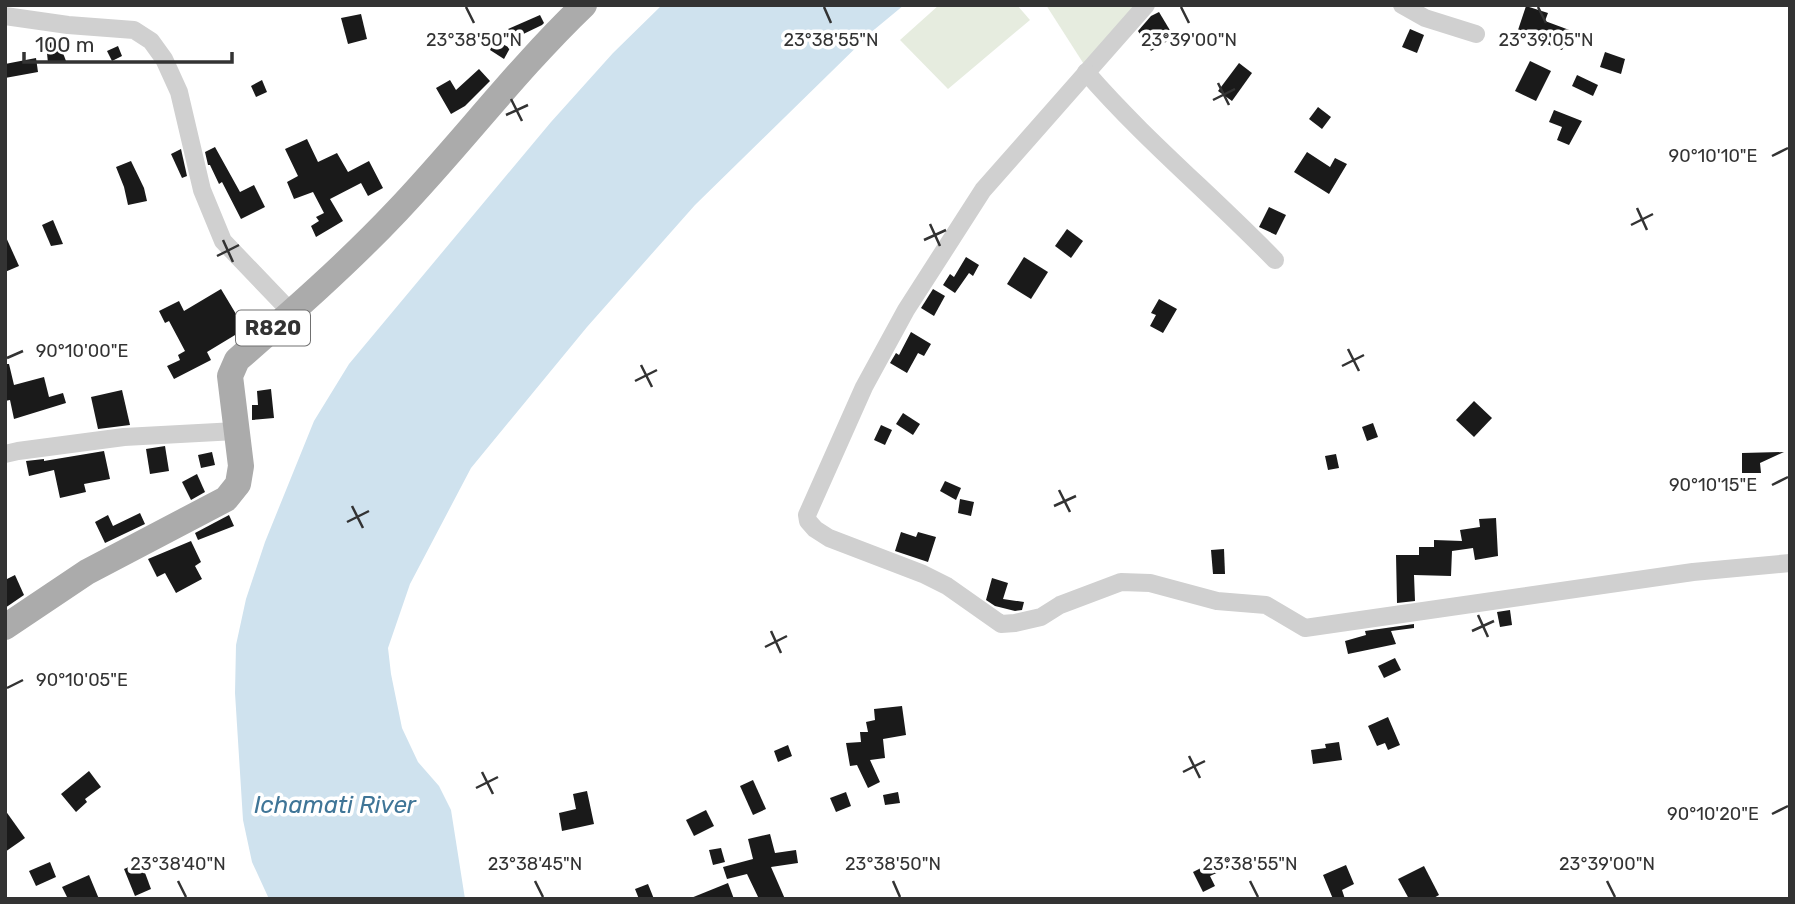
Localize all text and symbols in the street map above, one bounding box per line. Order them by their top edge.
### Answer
scale bar [24,21,233,65]
text: 23°38'50"N [426,29,522,51]
text: 23°38'55"N [783,29,879,51]
text: 23°39'00"N [1141,29,1237,51]
text: 23°39'05"N [1498,29,1594,51]
text: 100 m [35,32,94,57]
text: 90°10'10"E [1669,145,1757,167]
road number: R820 [236,310,310,346]
text: 90°10'00"E [36,340,128,362]
text: 90°10'15"E [1669,474,1757,496]
text: 90°10'05"E [36,669,128,691]
water label: Ichamati River [254,791,417,819]
text: 90°10'20"E [1667,803,1759,825]
text: 23°38'40"N [130,853,226,875]
text: 23°38'45"N [488,853,582,875]
text: 23°38'50"N [845,853,941,875]
text: 23°38'55"N [1202,853,1298,875]
text: 23°39'00"N [1559,853,1655,875]

